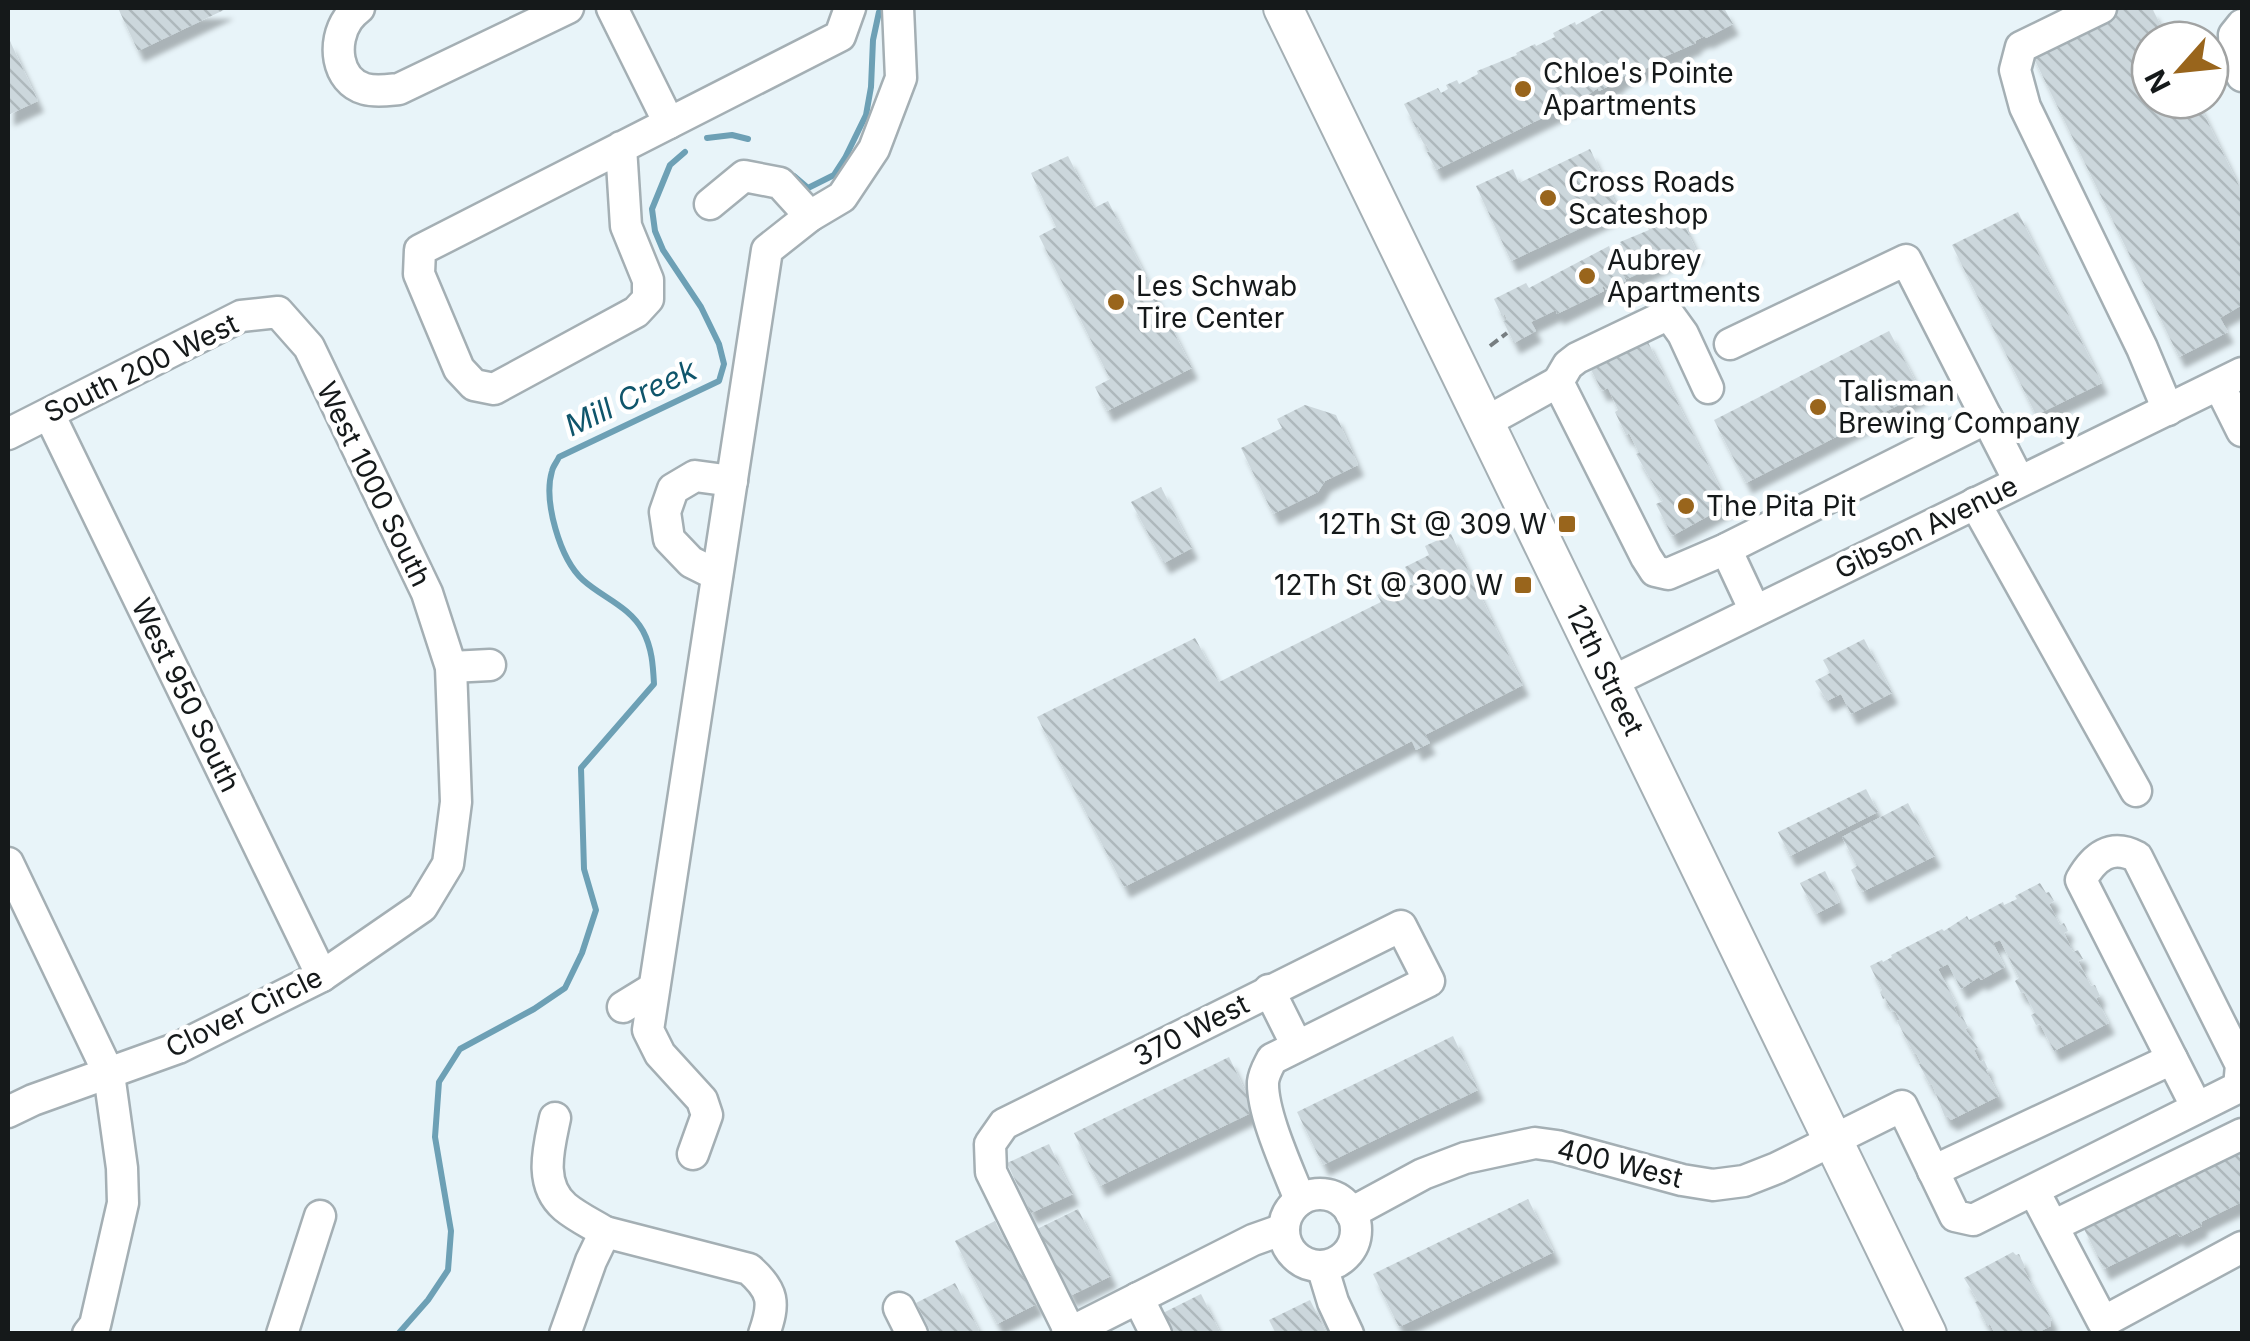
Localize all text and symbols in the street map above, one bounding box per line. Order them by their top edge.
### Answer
north arrow [2130,20,2230,120]
place label: Chloe's Pointe Apartments [1543,56,1734,122]
text: N [2138,64,2178,99]
marker: Chloe's Pointe Apartments [1512,78,1534,100]
place label: Cross Roads Scateshop [1568,165,1735,231]
marker: Cross Roads Scateshop [1537,187,1559,209]
place label: Aubrey Apartments [1607,243,1761,309]
marker: Aubrey Apartments [1576,265,1598,287]
place label: Les Schwab Tire Center [1136,269,1297,335]
marker: Les Schwab Tire Center [1105,291,1127,313]
street label: South 200 West [38,306,244,430]
water label: Mill Creek [559,351,703,443]
place label: Talisman Brewing Company [1838,374,2080,440]
street label: West 1000 South [310,376,438,592]
marker: Talisman Brewing Company [1807,396,1829,418]
street label: Gibson Avenue [1829,468,2023,586]
place label: The Pita Pit [1706,489,1856,523]
marker: The Pita Pit [1675,495,1697,517]
place label: 12Th St @ 309 W [1318,507,1547,541]
marker: 12Th St @ 309 W [1556,513,1578,535]
place label: 12Th St @ 300 W [1274,568,1503,602]
marker: 12Th St @ 300 W [1512,574,1534,596]
street label: West 950 South [124,593,248,797]
street label: 12th Street [1559,599,1651,741]
street label: Clover Circle [160,959,328,1065]
street label: 370 West [1128,987,1254,1073]
street label: 400 West [1554,1131,1686,1195]

